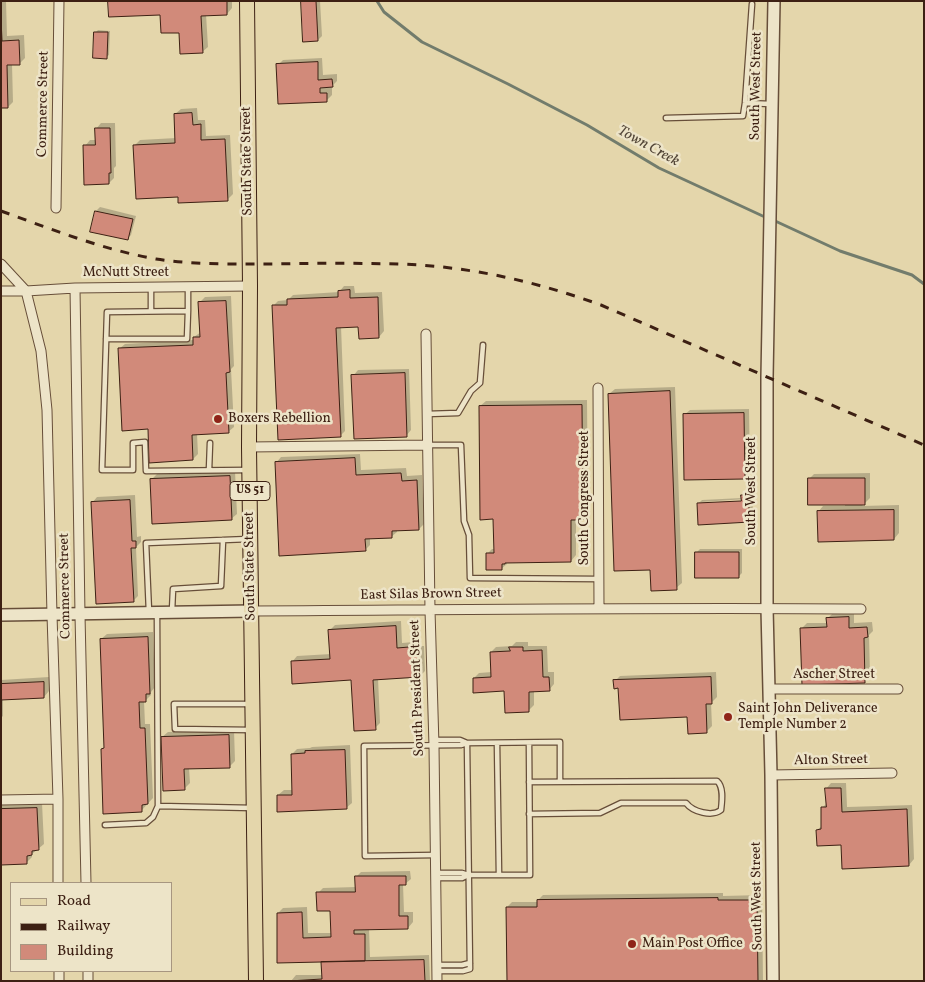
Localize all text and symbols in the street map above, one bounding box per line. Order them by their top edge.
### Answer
street label: South West Street [748,31,766,141]
street label: Commerce Street [35,51,53,157]
street label: South State Street [239,106,257,216]
water label: Town Creek [614,123,682,171]
street label: McNutt Street [83,265,169,281]
place label: Boxers Rebellion [228,411,331,427]
marker: Boxers Rebellion [212,413,224,425]
street label: South Congress Street [577,430,593,566]
street label: South West Street [744,436,760,546]
road number: US 51 [230,482,270,501]
street label: South State Street [242,511,260,621]
street label: Commerce Street [57,533,75,639]
street label: East Silas Brown Street [360,585,502,605]
street label: South President Street [407,619,429,757]
street label: Ascher Street [793,667,875,683]
place label: Saint John Deliverance Temple Number 2 [738,701,878,734]
marker: Saint John Deliverance Temple Number 2 [722,711,734,723]
street label: Alton Street [794,752,868,770]
street label: South West Street [749,841,767,951]
legend [10,882,172,972]
text: Road [57,891,91,912]
text: Railway [57,916,110,937]
place label: Main Post Office [642,936,743,952]
marker: Main Post Office [626,938,638,950]
text: Building [57,941,113,962]

